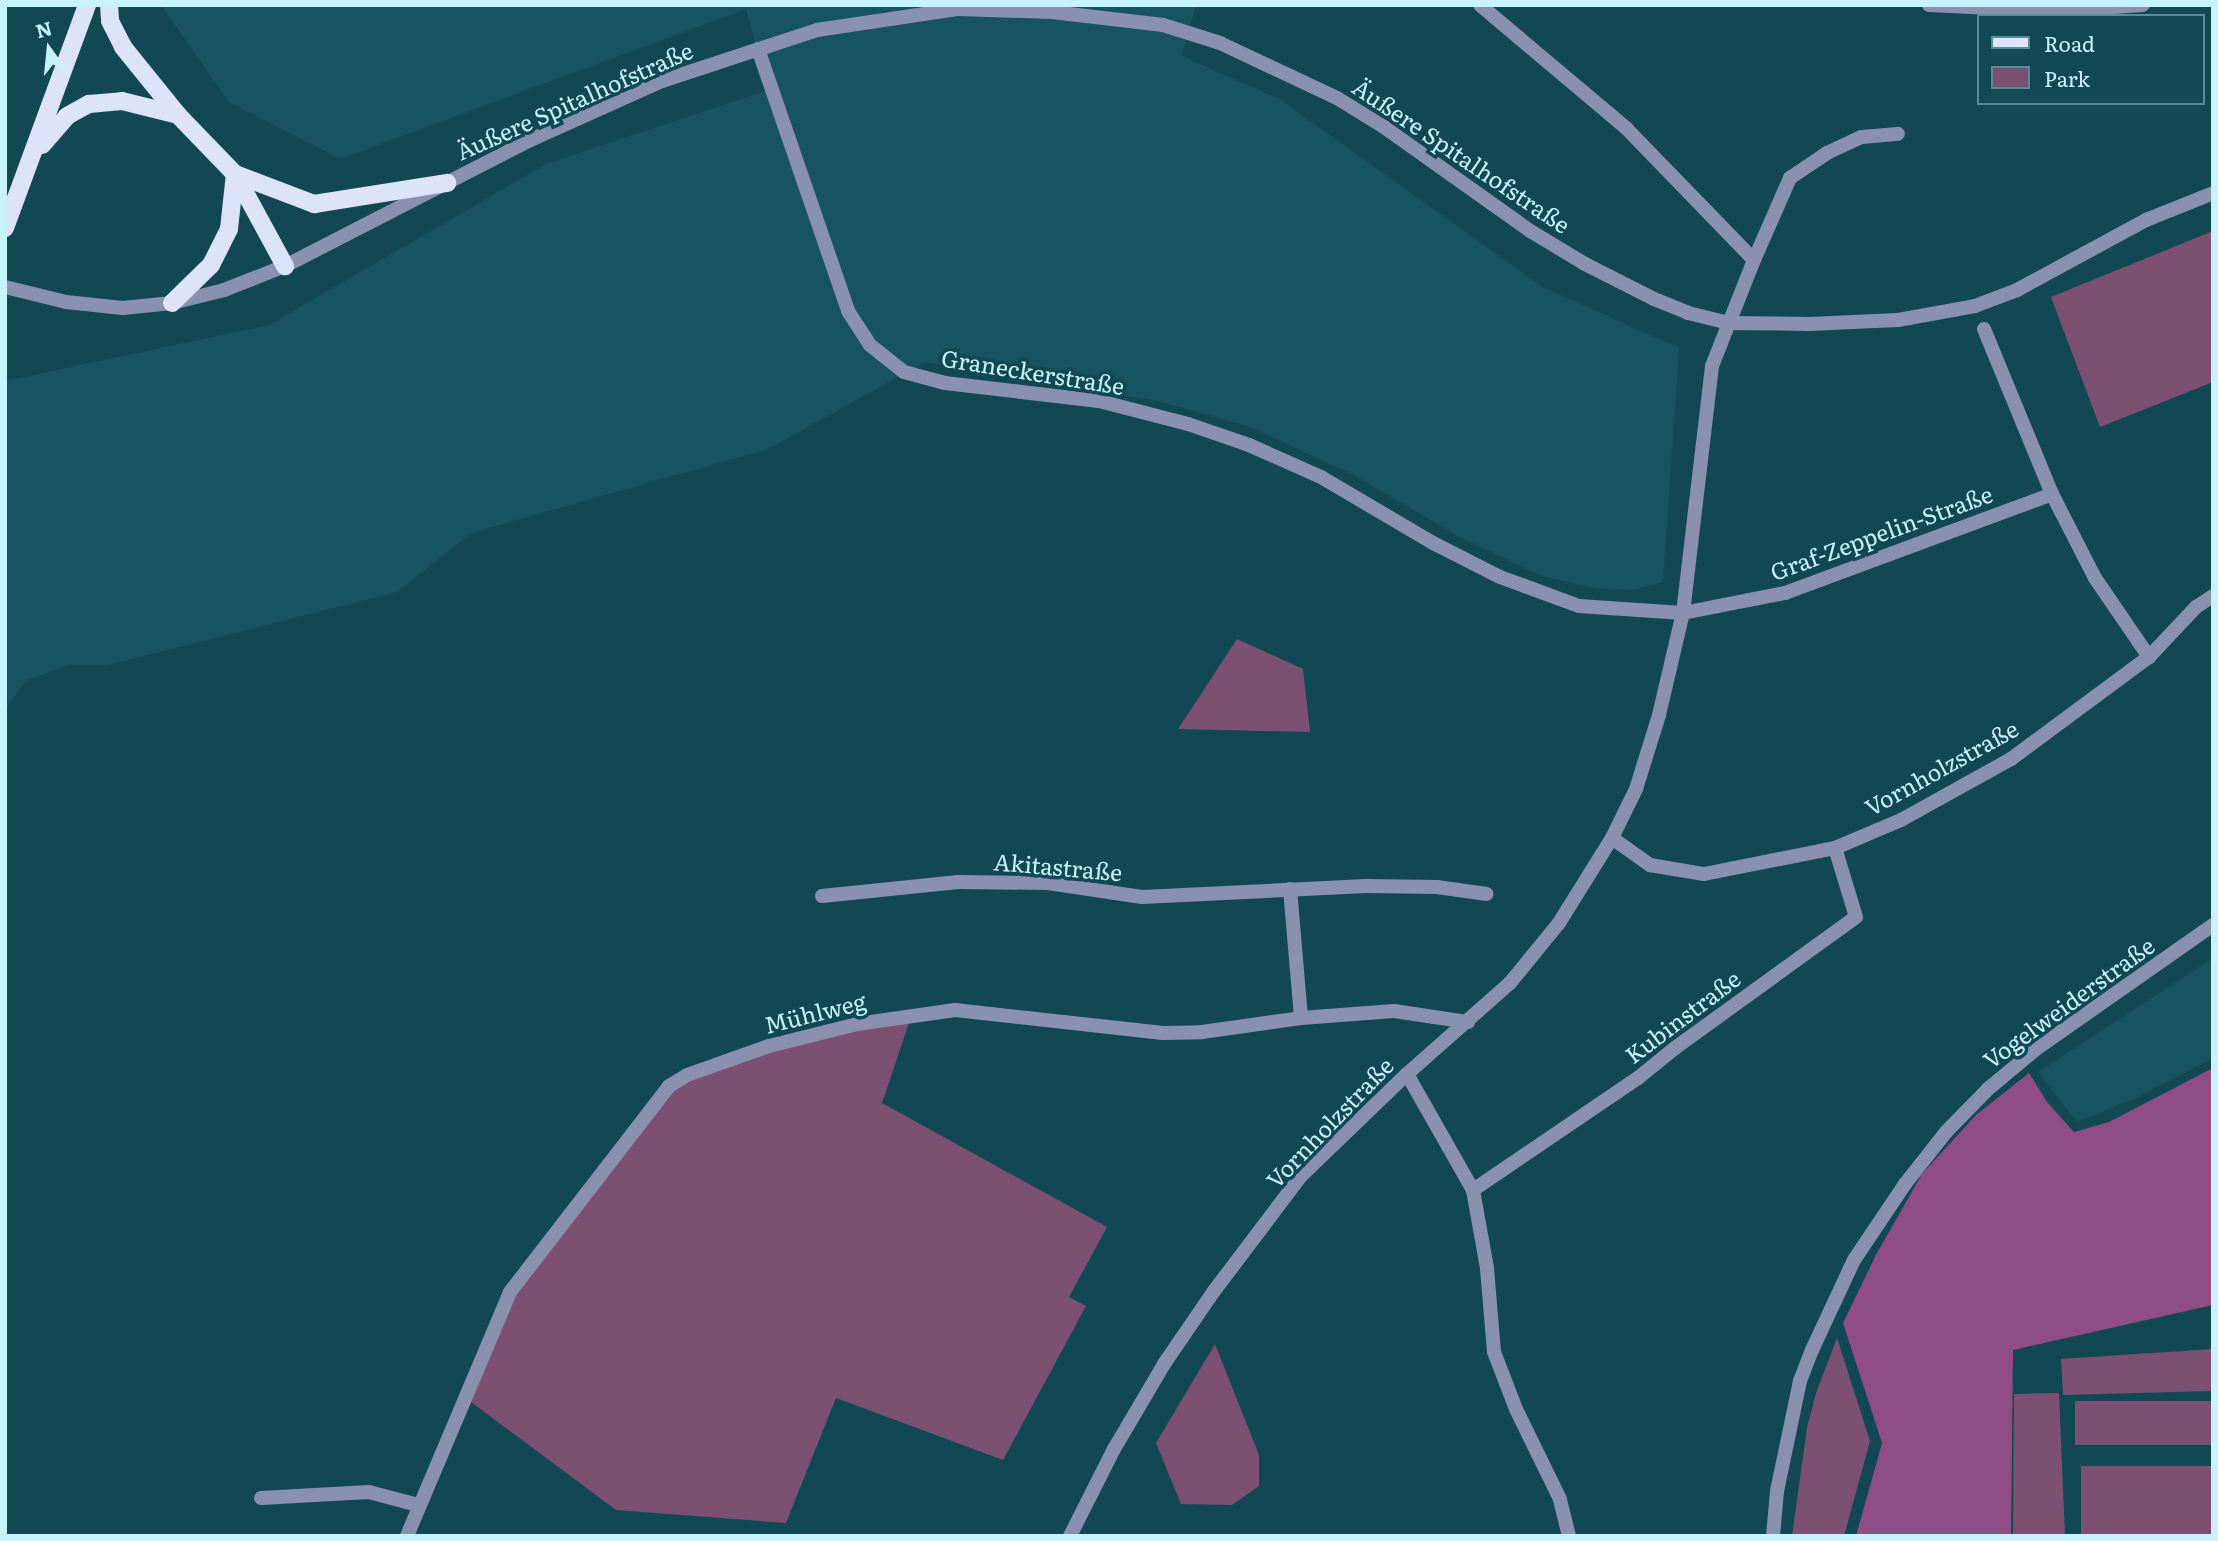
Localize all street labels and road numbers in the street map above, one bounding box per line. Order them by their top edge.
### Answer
street label: Äußere Spitalhofstraße [451,35,697,165]
street label: Äußere Spitalhofstraße [1348,72,1576,238]
street label: Graneckerstraße [940,343,1126,399]
street label: Graf-Zeppelin-Straße [1766,479,1996,585]
street label: Vornholzstraße [1860,714,2022,820]
street label: Akitastraße [993,847,1123,885]
street label: Vogelweiderstraße [1977,931,2159,1073]
street label: Kubinstraße [1619,964,1745,1068]
street label: Mühlweg [761,986,869,1038]
street label: Vornholzstraße [1260,1051,1398,1193]

